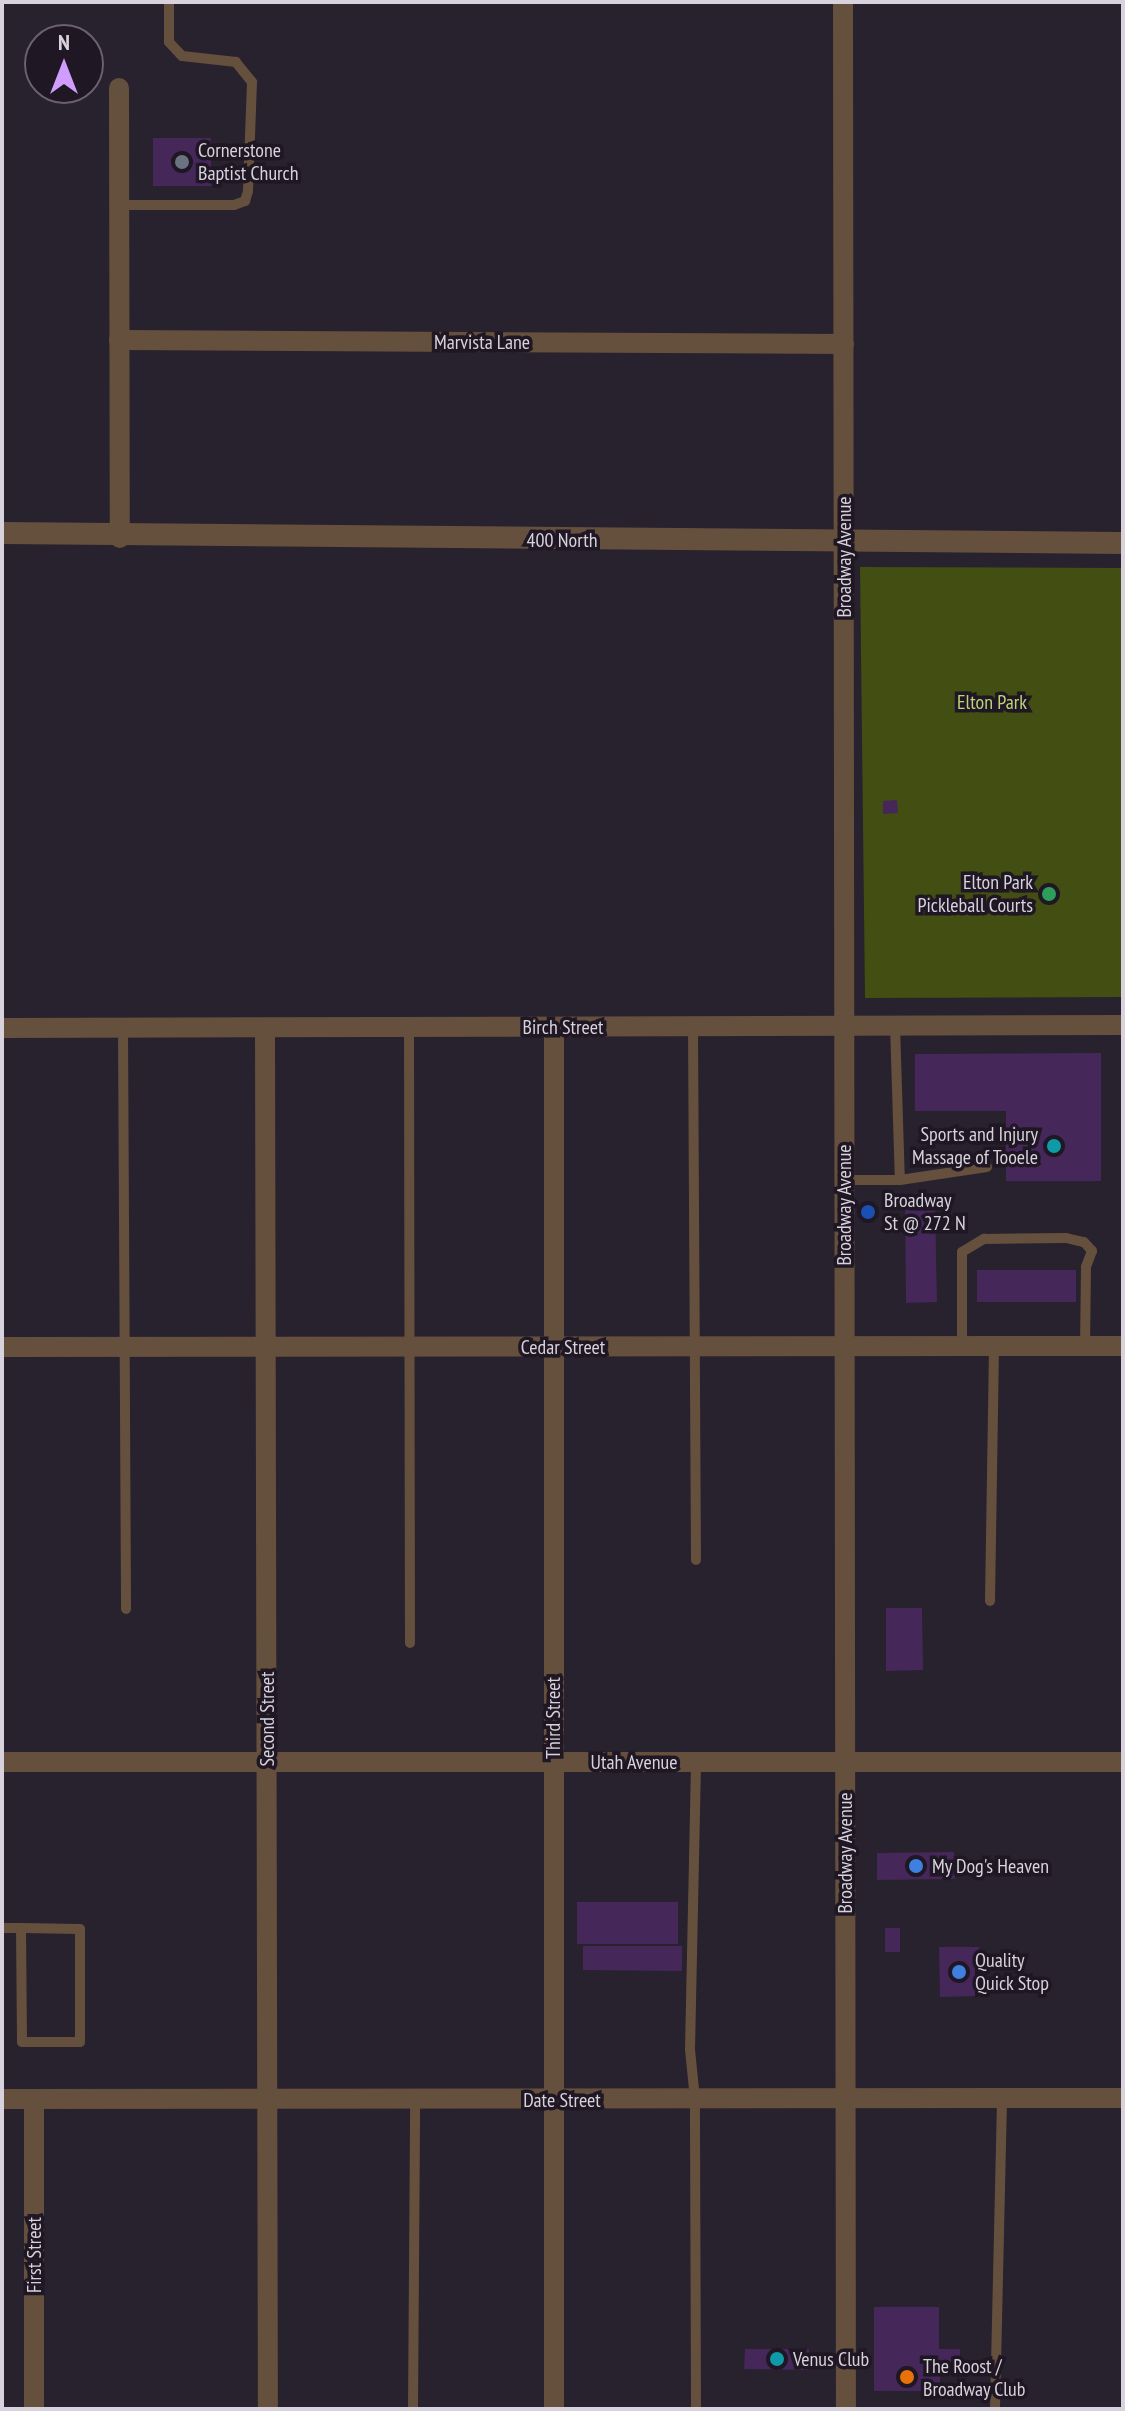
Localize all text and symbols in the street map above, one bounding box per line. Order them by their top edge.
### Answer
north arrow [24,24,104,104]
text: N [58,28,70,56]
place label: Cornerstone Baptist Church [198,138,298,185]
marker: Cornerstone Baptist Church [173,153,191,171]
street label: Marvista Lane [434,330,530,354]
street label: Broadway Avenue [832,496,856,618]
street label: 400 North [527,528,597,552]
park label: Elton Park [957,690,1027,714]
place label: Elton Park Pickleball Courts [917,870,1033,917]
marker: Elton Park Pickleball Courts [1040,885,1058,903]
street label: Birch Street [523,1015,603,1039]
place label: Sports and Injury Massage of Tooele [911,1122,1038,1169]
marker: Sports and Injury Massage of Tooele [1045,1137,1063,1155]
street label: Broadway Avenue [832,1144,856,1266]
place label: Broadway St @ 272 N [884,1188,966,1235]
marker: Broadway St @ 272 N [859,1203,877,1221]
street label: Cedar Street [521,1335,605,1359]
street label: Second Street [255,1671,279,1767]
street label: Third Street [541,1677,565,1759]
street label: Utah Avenue [590,1750,678,1774]
street label: Broadway Avenue [833,1792,857,1914]
place label: My Dog's Heaven [932,1854,1050,1878]
marker: My Dog's Heaven [907,1857,925,1875]
place label: Quality Quick Stop [975,1948,1049,1995]
marker: Quality Quick Stop [950,1963,968,1981]
street label: Date Street [523,2088,601,2112]
street label: First Street [22,2217,46,2293]
place label: Venus Club [793,2347,869,2371]
marker: Venus Club [768,2350,786,2368]
place label: The Roost / Broadway Club [923,2354,1026,2401]
marker: The Roost / Broadway Club [898,2368,916,2386]

